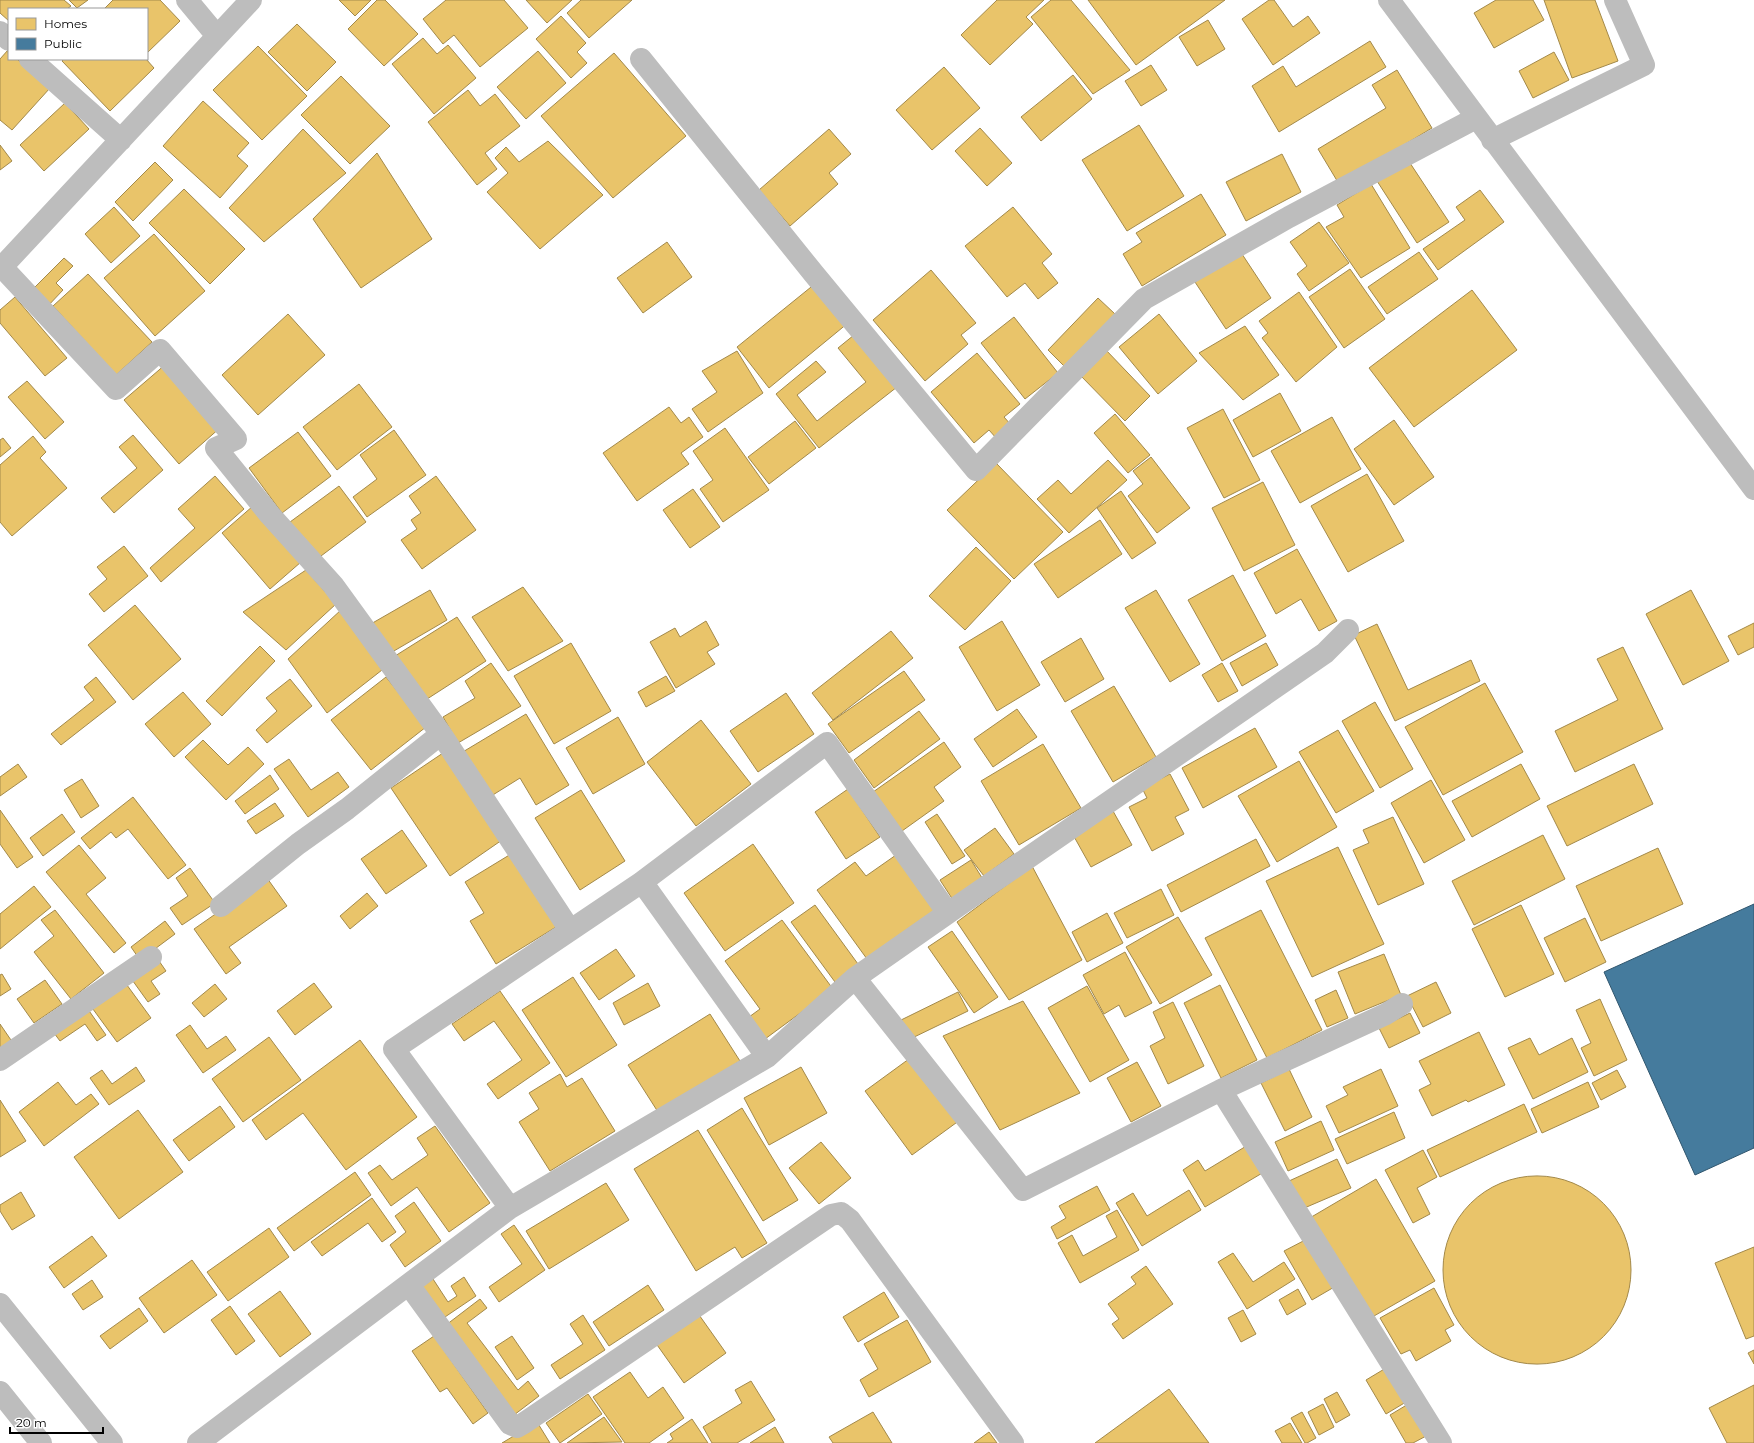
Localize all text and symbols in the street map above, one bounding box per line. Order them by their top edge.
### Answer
legend [8,8,148,60]
text: Homes [44,16,87,31]
text: Public [44,36,82,51]
scale bar [10,1409,103,1435]
text: 20 m [16,1415,47,1430]

